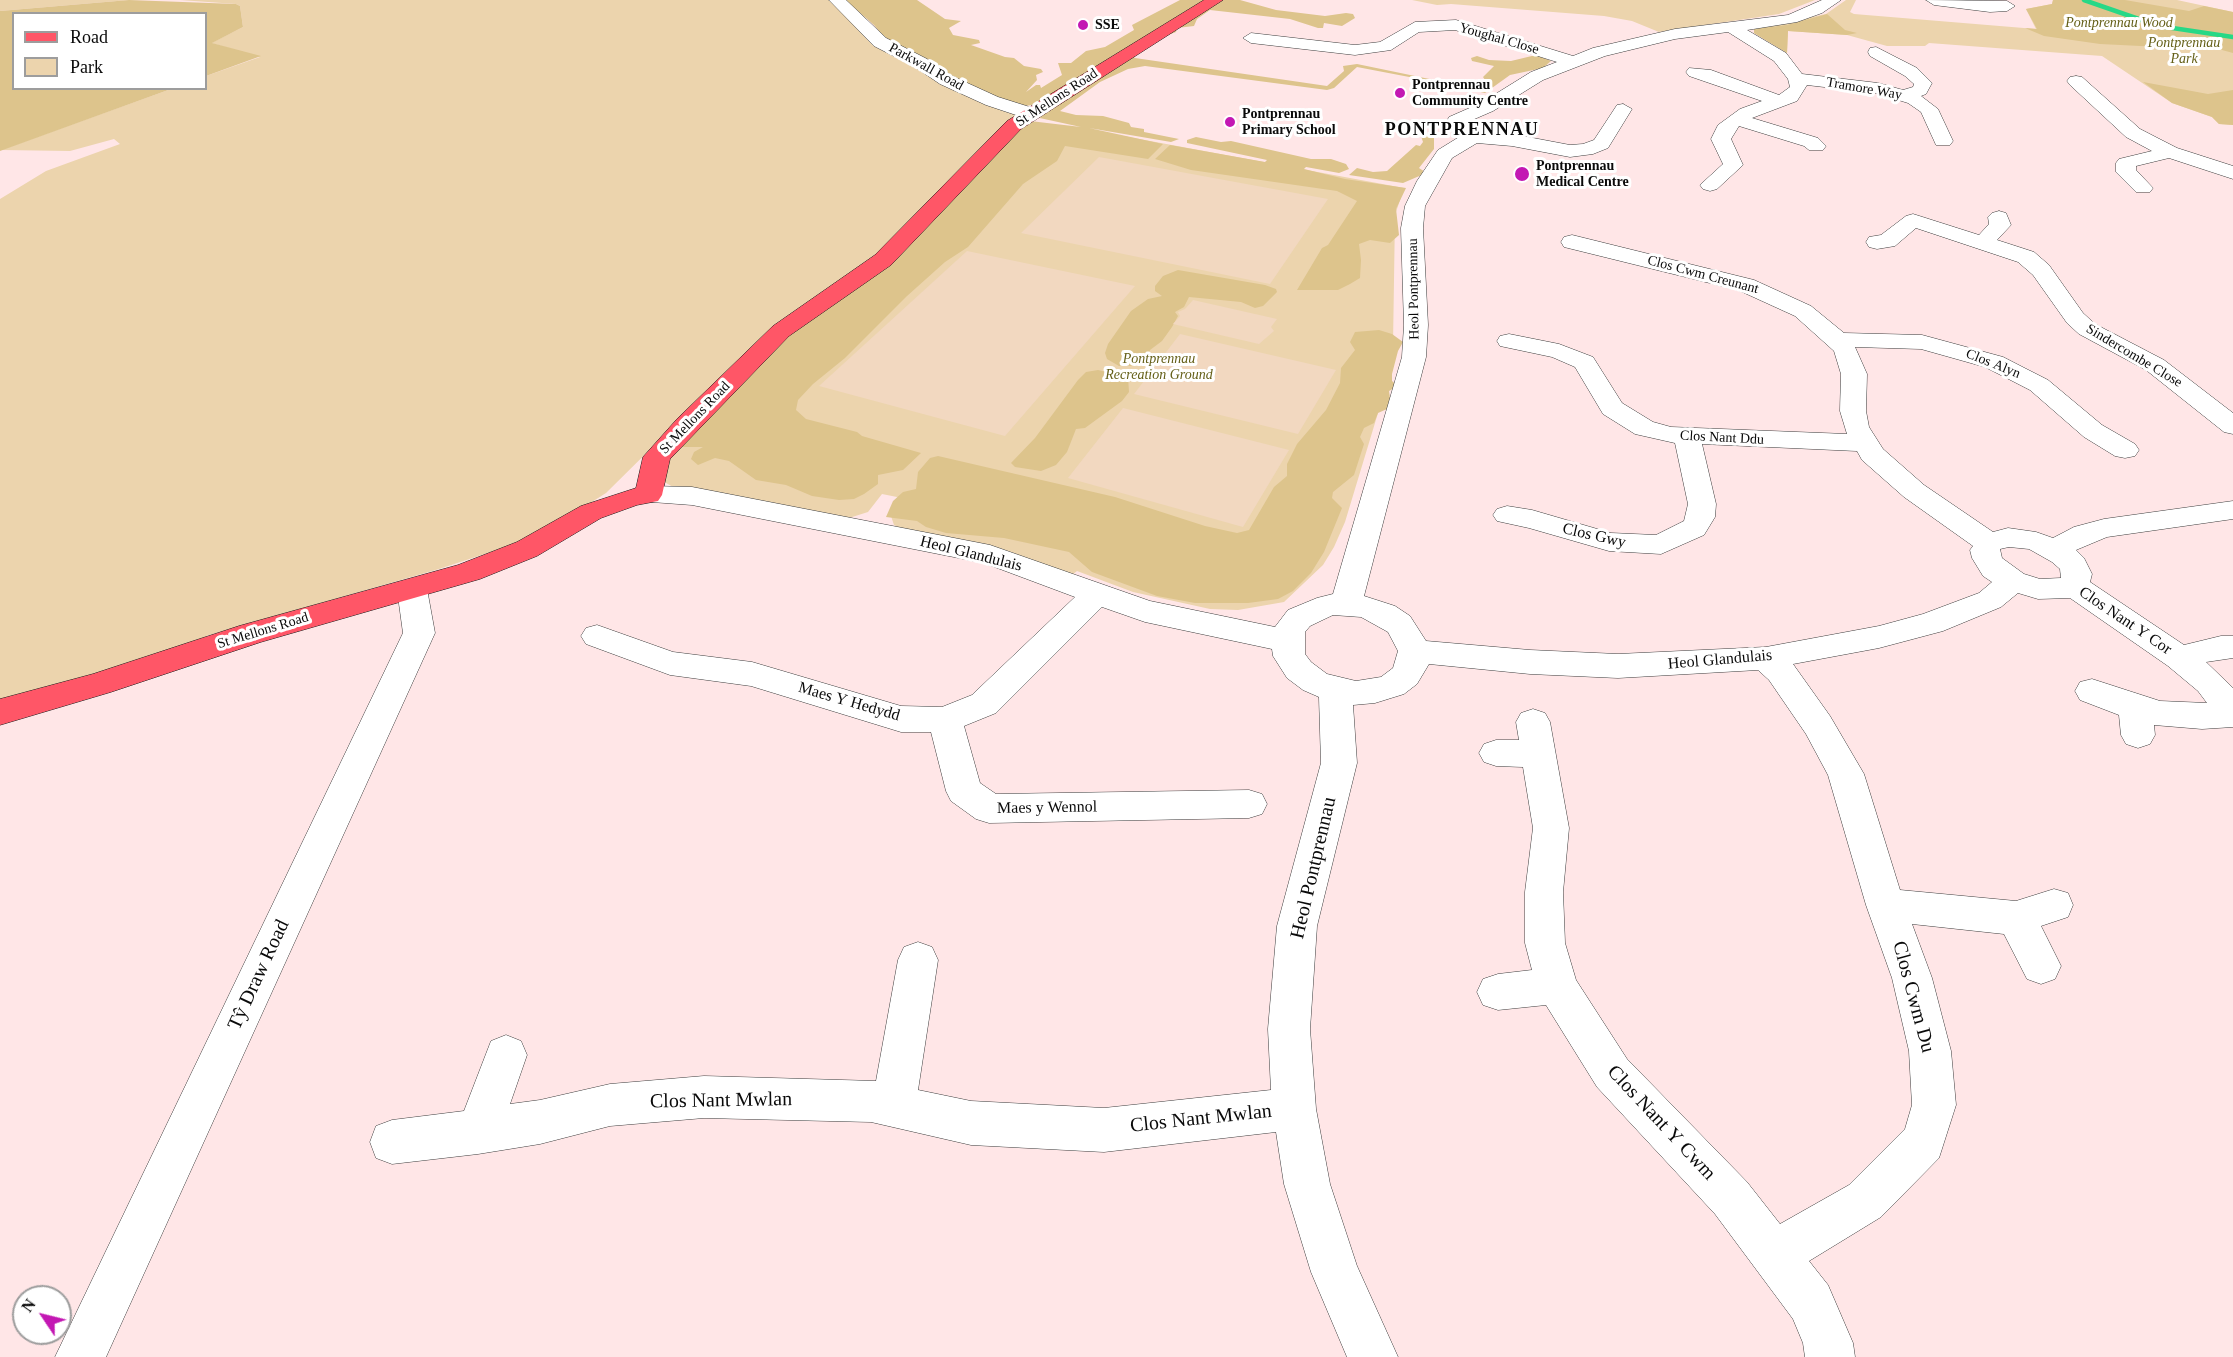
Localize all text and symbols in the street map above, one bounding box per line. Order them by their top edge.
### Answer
legend [12,12,207,90]
park label: Pontprennau Wood [2065,15,2173,31]
place label: SSE [1095,17,1120,33]
marker: SSE [1076,18,1090,32]
street label: Youghal Close [1457,20,1541,58]
text: Road [70,27,108,47]
park label: Pontprennau Park [2148,35,2220,68]
street label: Parkwall Road [886,40,966,94]
text: Park [70,57,103,77]
street label: St Mellons Road [1013,65,1101,131]
street label: Tramore Way [1825,74,1903,104]
place label: Pontprennau Community Centre [1412,77,1528,110]
marker: Pontprennau Community Centre [1393,86,1407,100]
place label: Pontprennau Primary School [1242,106,1336,138]
marker: Pontprennau Primary School [1223,115,1237,129]
district label: PONTPRENNAU [1385,119,1539,141]
place label: Pontprennau Medical Centre [1536,158,1629,190]
marker: Pontprennau Medical Centre [1513,165,1531,183]
street label: Heol Pontprennau [1405,238,1423,340]
street label: Clos Cwm Creunant [1646,252,1760,298]
street label: Sindercombe Close [2083,321,2185,391]
street label: Clos Alyn [1963,346,2023,382]
park label: Pontprennau Recreation Ground [1105,351,1213,384]
street label: St Mellons Road [656,378,734,458]
street label: Clos Nant Ddu [1680,427,1764,449]
street label: Clos Gwy [1560,519,1628,553]
street label: Heol Glandulais [918,532,1024,576]
street label: Clos Nant Y Cor [2075,583,2175,659]
street label: St Mellons Road [216,609,310,653]
street label: Heol Glandulais [1667,646,1773,674]
street label: Maes Y Hedydd [796,678,902,726]
street label: Heol Pontprennau [1286,795,1342,941]
street label: Maes y Wennol [997,798,1097,818]
street label: Tŷ Draw Road [223,916,295,1034]
street label: Clos Cwm Du [1887,939,1939,1055]
street label: Clos Nant Y Cwm [1602,1061,1720,1185]
street label: Clos Nant Mwlan [650,1088,792,1114]
street label: Clos Nant Mwlan [1129,1100,1273,1138]
north arrow [12,1285,72,1345]
text: N [18,1296,39,1315]

